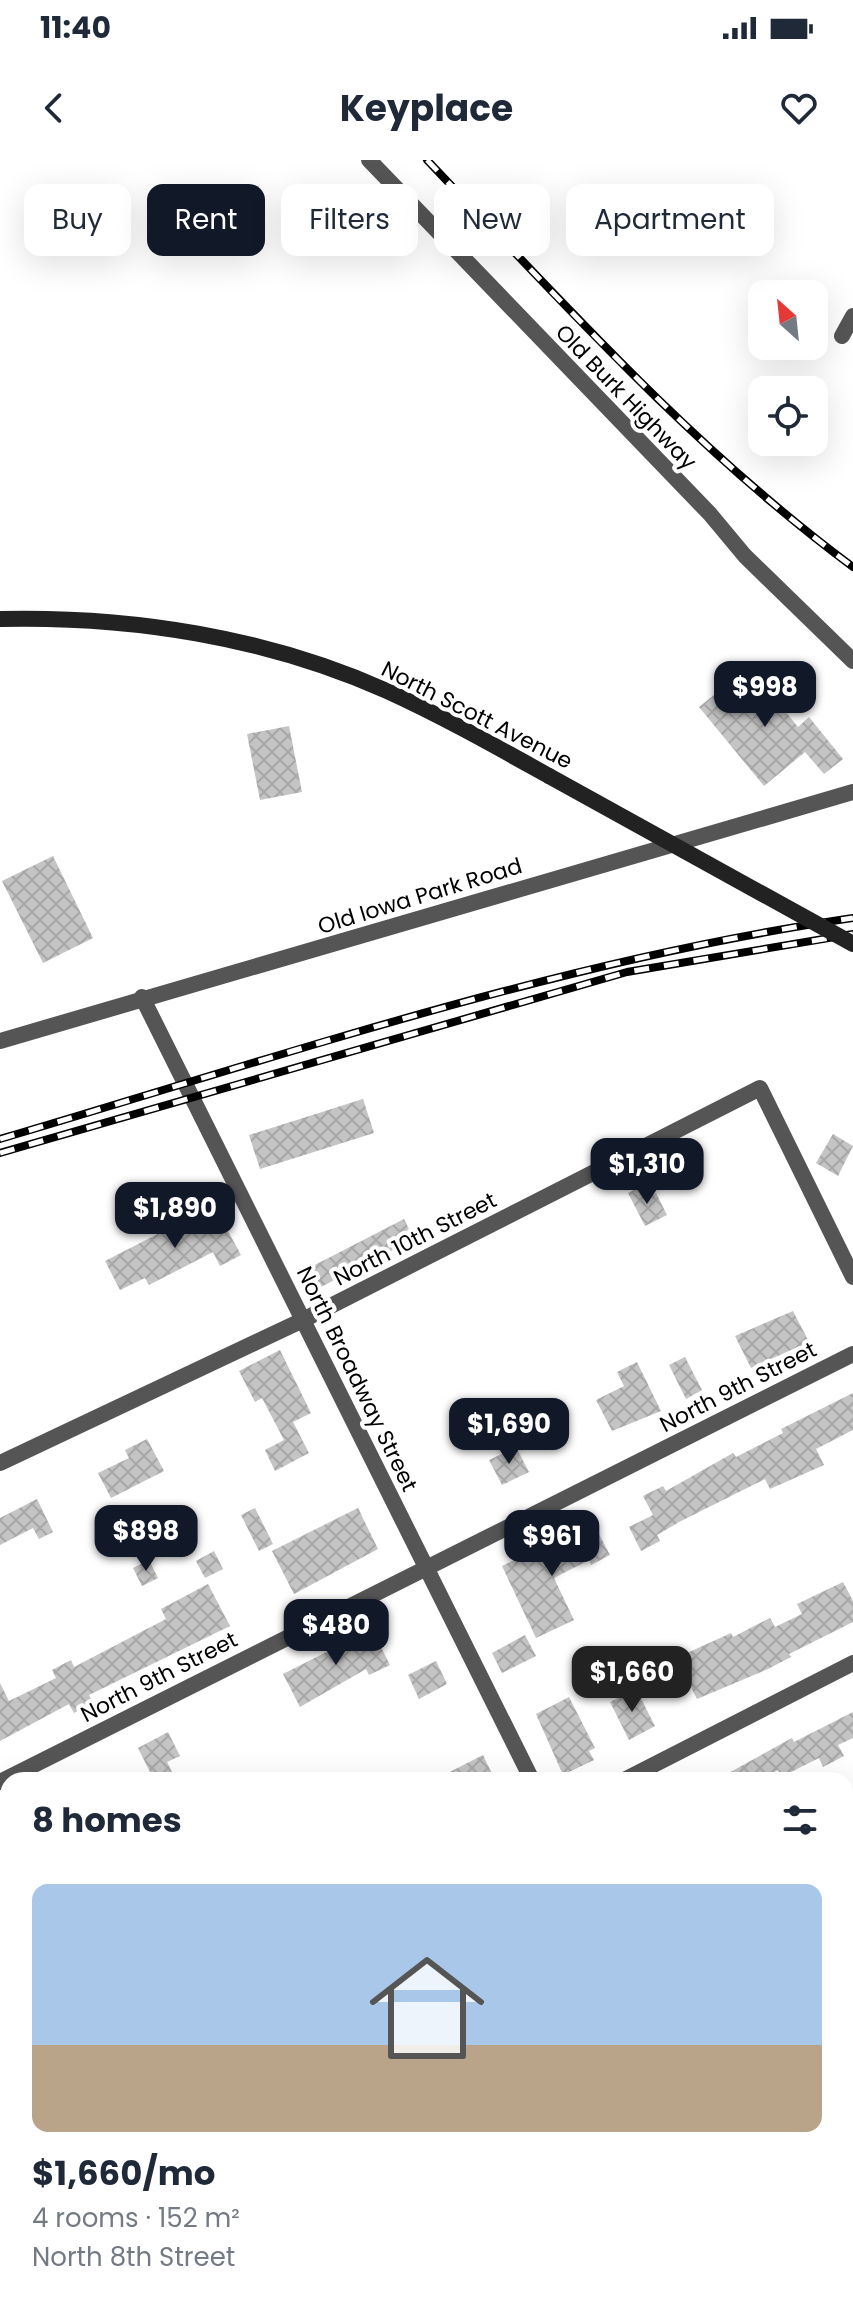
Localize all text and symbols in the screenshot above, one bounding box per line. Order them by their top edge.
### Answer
text: 11:40 [40,6,111,49]
text: Keyplace [340,83,513,134]
icon: back [32,86,76,130]
icon: heart [777,86,821,130]
chip: Buy [24,184,131,256]
chip: Rent [147,184,265,256]
chip: Filters [281,184,418,256]
chip: New [434,184,550,256]
chip: Apartment [566,184,774,256]
north arrow [748,280,828,360]
map controls [748,280,828,456]
street label: Old Burk Highway [548,317,704,477]
button: locate [748,376,828,456]
street label: North Scott Avenue [376,653,578,777]
pin: $998 [718,661,812,729]
text: $998 [732,669,798,705]
street label: Old Iowa Park Road [314,850,526,942]
pin: $1,310 [582,1138,712,1206]
text: $1,310 [609,1146,685,1182]
pin: $1,890 [110,1182,240,1250]
street label: North 10th Street [328,1185,502,1293]
text: $1,890 [133,1190,217,1226]
street label: North Broadway Street [289,1261,425,1497]
street label: North 9th Street [654,1334,822,1440]
pin: $1,690 [444,1398,574,1466]
text: $1,690 [467,1406,551,1442]
pin: $898 [99,1505,193,1573]
pin: $961 [505,1510,599,1578]
text: $898 [113,1513,179,1549]
text: $961 [522,1518,582,1554]
pin: $480 [289,1599,383,1667]
text: $480 [302,1607,370,1643]
street label: North 9th Street [75,1624,243,1730]
pin: $1,660 [567,1646,697,1714]
text: $1,660 [590,1654,674,1690]
text: 8 homes [32,1796,182,1844]
icon: filters [778,1798,822,1842]
icon: home [355,1936,499,2080]
text: $1,660/mo [32,2149,215,2197]
text: 4 rooms · 152 m² [32,2200,240,2236]
text: North 8th Street [32,2239,235,2275]

